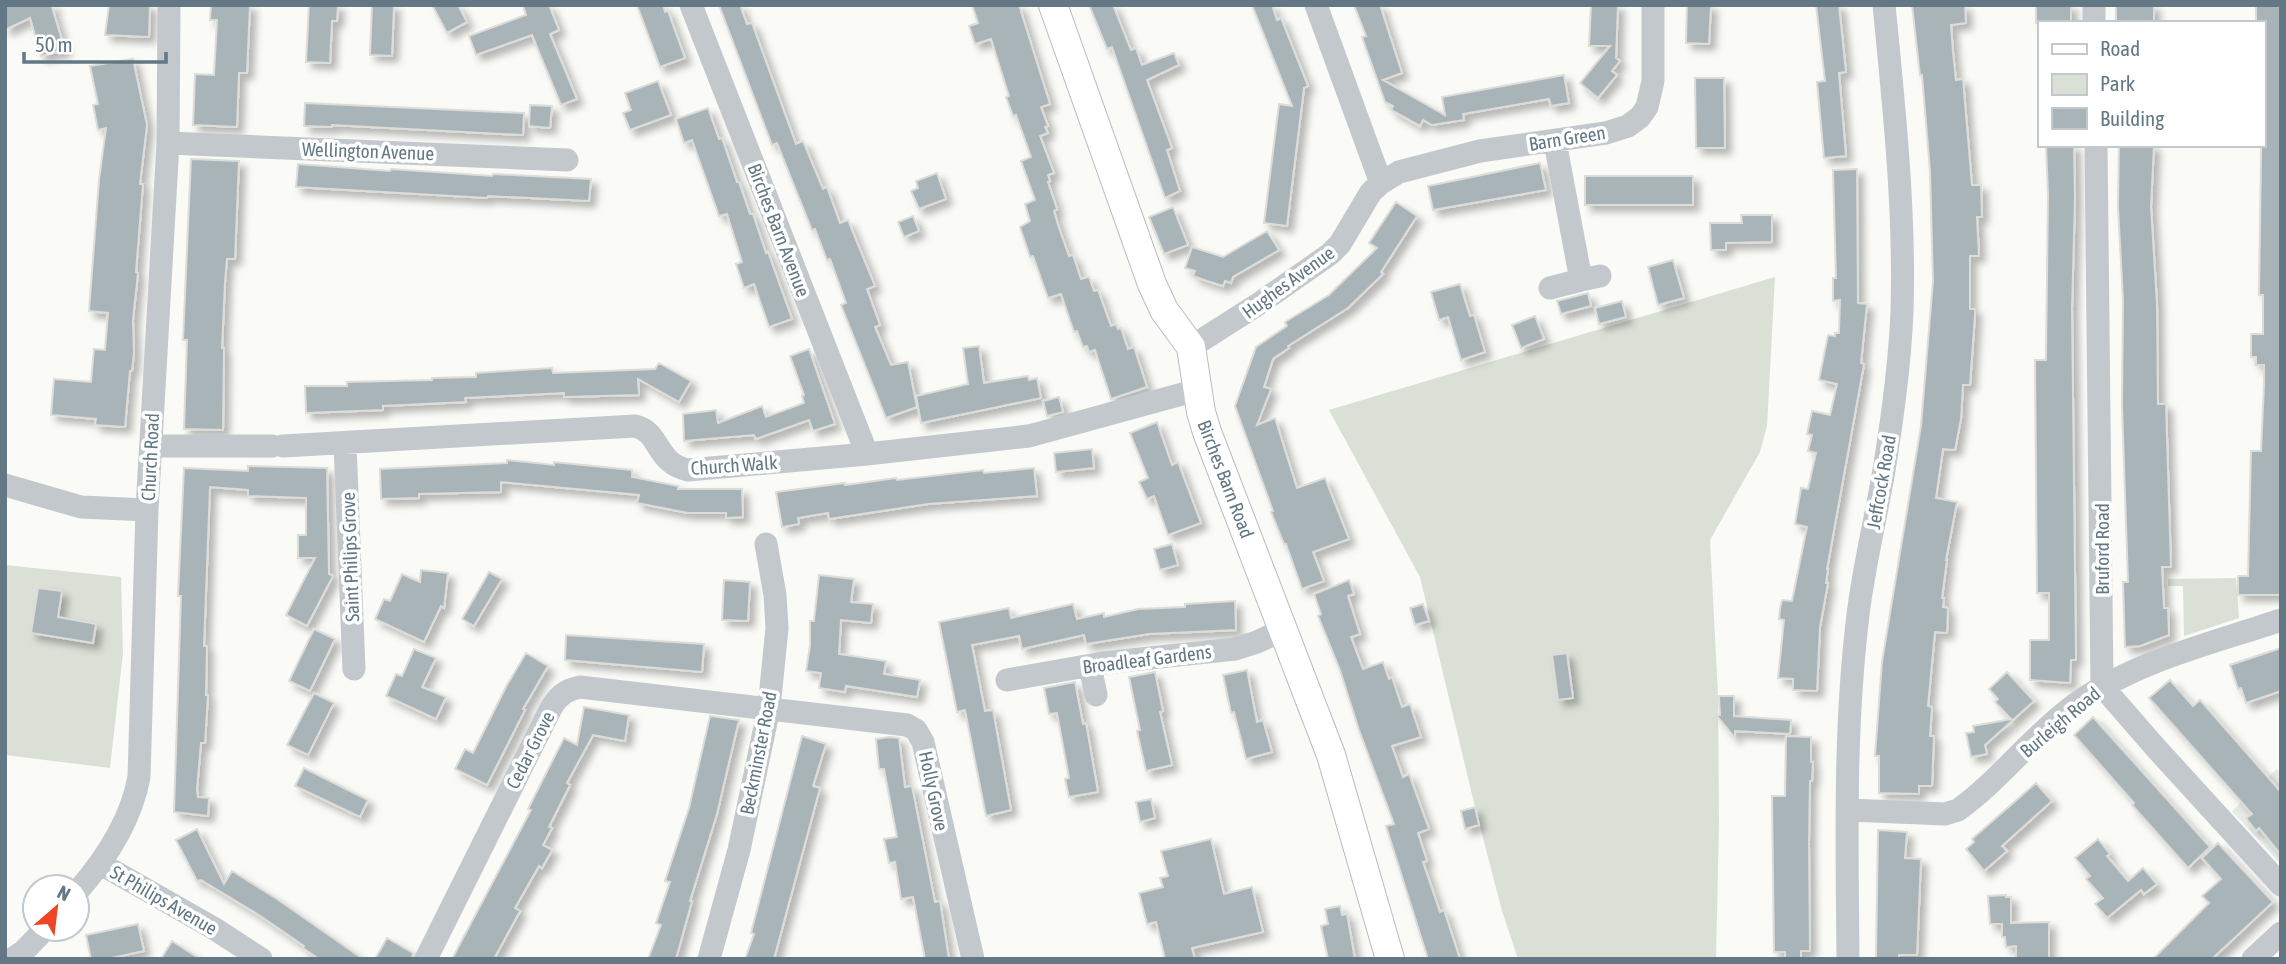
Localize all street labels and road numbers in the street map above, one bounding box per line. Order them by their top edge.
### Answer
street label: Barn Green [1527,121,1607,155]
street label: Wellington Avenue [302,138,434,164]
street label: Birches Barn Avenue [743,160,815,300]
street label: Hughes Avenue [1238,241,1338,323]
street label: Church Road [137,413,163,501]
street label: Birches Barn Road [1193,417,1259,541]
street label: Jeffcock Road [1862,433,1900,531]
street label: Church Walk [690,451,779,479]
street label: Saint Philips Grove [337,492,363,622]
street label: Bruford Road [2091,503,2113,595]
street label: Broadleaf Gardens [1081,640,1213,678]
street label: Burleigh Road [2015,682,2105,762]
street label: Beckminster Road [735,689,781,817]
street label: Cedar Grove [501,708,559,792]
street label: Holly Grove [915,749,953,833]
street label: St Philips Avenue [107,861,221,939]

